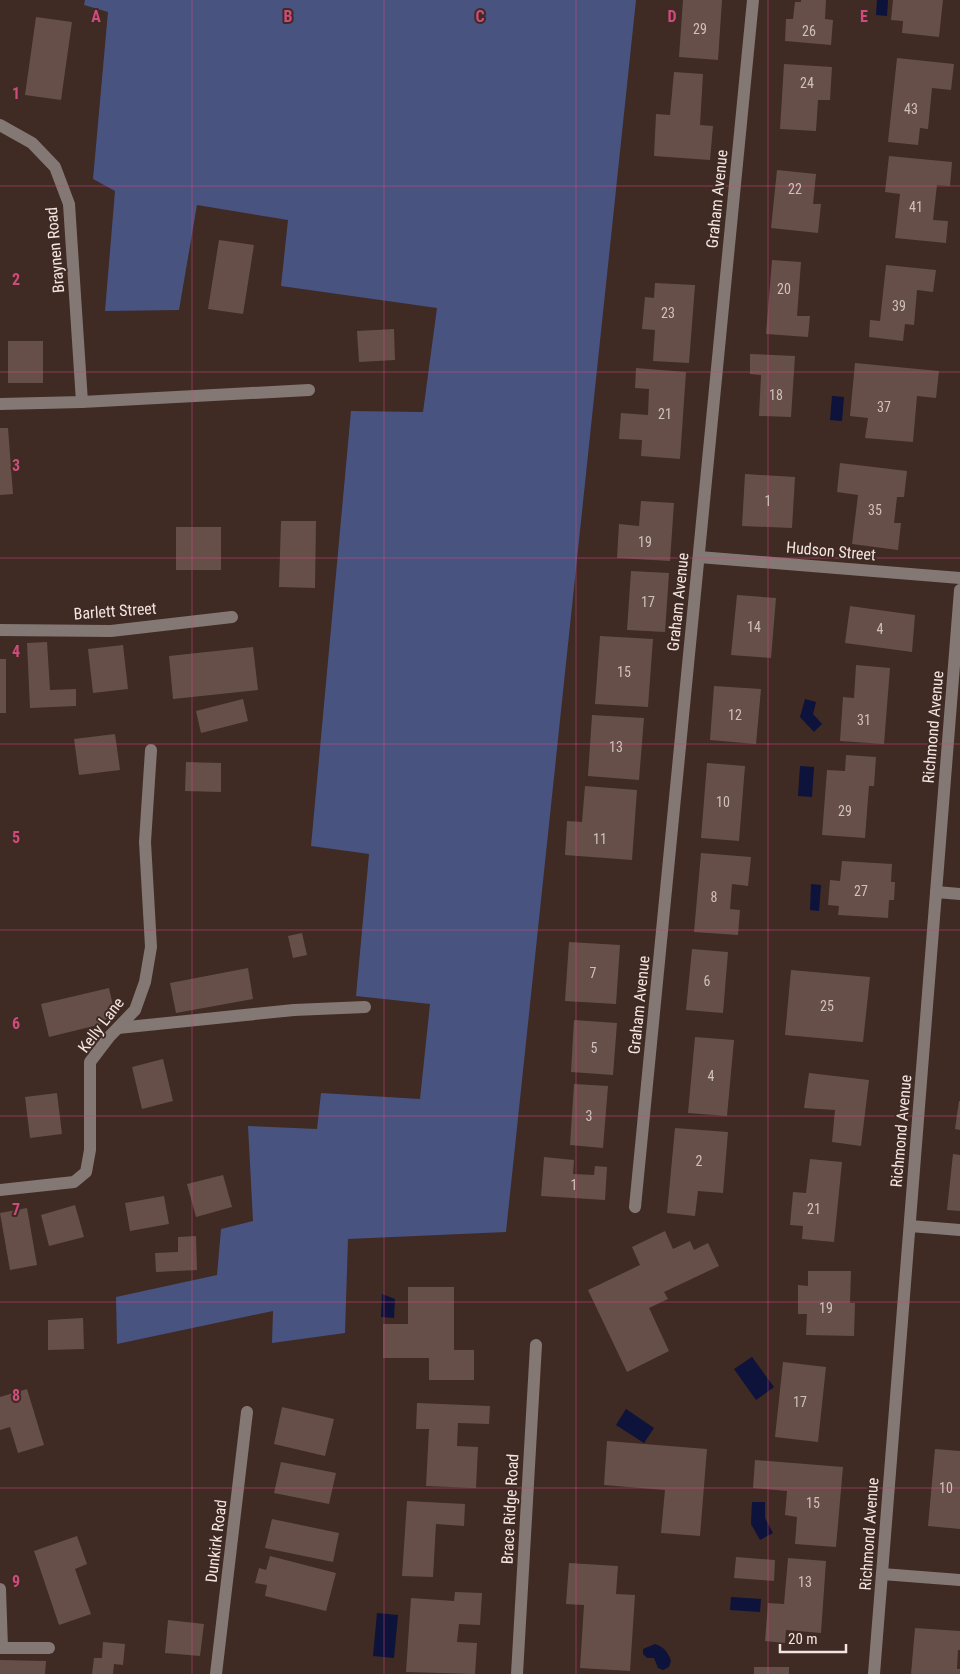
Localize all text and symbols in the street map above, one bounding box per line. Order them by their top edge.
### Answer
text: A [91,7,101,26]
text: B [284,7,293,26]
text: C [475,7,485,26]
text: D [667,7,677,26]
text: E [860,7,868,26]
house number: 29 [693,21,707,37]
house number: 26 [802,23,816,39]
house number: 24 [800,75,814,91]
text: 1 [12,84,20,103]
house number: 43 [904,101,918,117]
street label: Graham Avenue [702,149,732,249]
house number: 22 [788,181,802,197]
house number: 41 [909,199,923,215]
street label: Braynen Road [42,206,68,294]
text: 2 [12,270,20,289]
house number: 20 [777,281,791,297]
house number: 39 [892,298,906,314]
house number: 23 [661,305,675,321]
house number: 18 [769,387,783,403]
house number: 37 [877,399,891,415]
house number: 21 [658,406,672,422]
text: 3 [12,456,20,475]
house number: 1 [765,493,771,509]
house number: 35 [868,502,882,518]
house number: 19 [638,534,652,550]
street label: Hudson Street [785,538,877,564]
street label: Graham Avenue [663,552,693,652]
house number: 17 [641,594,655,610]
street label: Barlett Street [73,599,157,623]
house number: 14 [747,619,761,635]
house number: 4 [877,621,884,637]
text: 4 [12,642,20,661]
house number: 15 [617,664,631,680]
street label: Richmond Avenue [919,670,947,784]
house number: 12 [728,707,742,723]
house number: 31 [857,712,871,728]
house number: 13 [609,739,623,755]
house number: 10 [716,794,730,810]
house number: 29 [838,803,852,819]
text: 5 [12,828,20,847]
house number: 11 [593,831,607,847]
house number: 27 [854,883,868,899]
house number: 8 [711,889,718,905]
street label: Graham Avenue [624,955,654,1055]
house number: 7 [590,965,597,981]
house number: 6 [704,973,711,989]
street label: Kelly Lane [74,994,128,1056]
house number: 25 [820,998,834,1014]
text: 6 [12,1014,20,1033]
house number: 5 [591,1040,598,1056]
house number: 4 [708,1068,715,1084]
street label: Richmond Avenue [887,1074,915,1188]
house number: 3 [586,1108,592,1124]
house number: 2 [696,1153,703,1169]
house number: 1 [571,1177,577,1193]
text: 7 [12,1200,20,1219]
house number: 21 [807,1201,821,1217]
house number: 19 [819,1300,833,1316]
text: 8 [12,1386,20,1405]
house number: 17 [793,1394,807,1410]
street label: Brace Ridge Road [498,1453,522,1565]
street label: Richmond Avenue [856,1477,882,1591]
house number: 10 [939,1480,953,1496]
house number: 15 [806,1495,820,1511]
street label: Dunkirk Road [201,1498,231,1584]
text: 9 [12,1572,20,1591]
house number: 13 [798,1574,812,1590]
scale bar [780,1622,846,1654]
text: 20 m [788,1630,818,1648]

